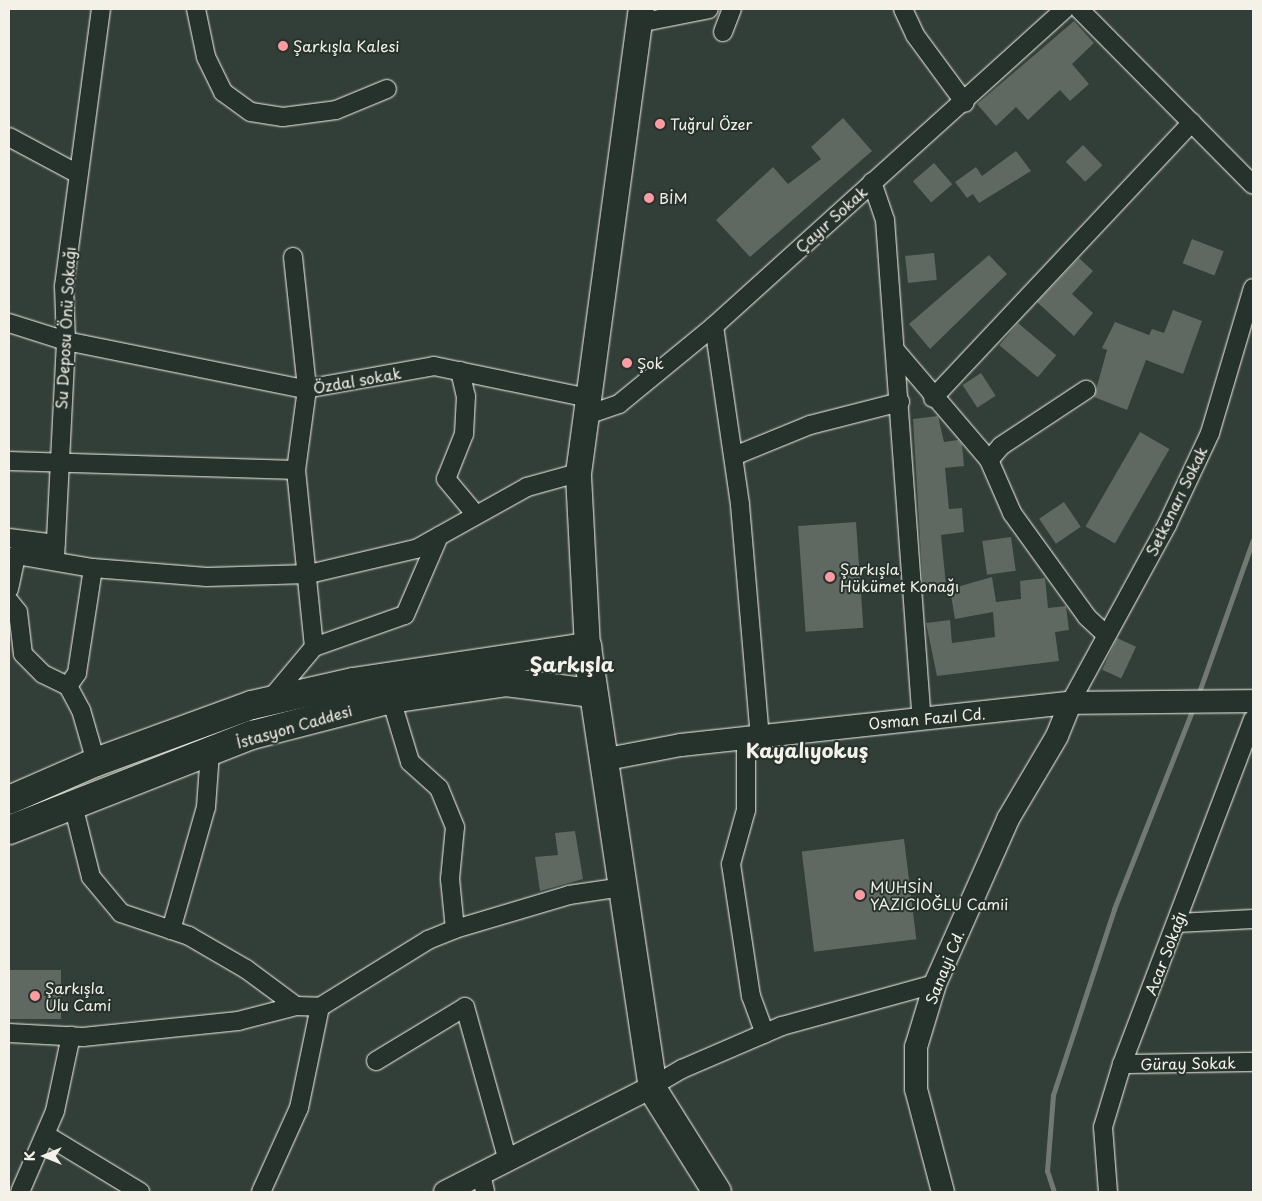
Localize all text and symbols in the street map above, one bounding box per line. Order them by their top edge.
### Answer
place label: Şarkışla Kalesi [293,37,399,55]
marker: Şarkışla Kalesi [277,40,289,52]
place label: Tuğrul Özer [670,115,753,133]
marker: Tuğrul Özer [654,118,666,130]
street label: Çayır Sokak [791,182,871,256]
place label: BİM [659,189,688,207]
marker: BİM [643,192,655,204]
street label: Su Deposu Önü Sokağı [52,246,78,410]
place label: Şok [637,354,664,372]
marker: Şok [621,357,633,369]
street label: Özdal sokak [312,363,402,397]
street label: Setkenarı Sokak [1142,443,1210,559]
place label: Şarkışla Hükümet Konağı [840,559,961,594]
marker: Şarkışla Hükümet Konağı [824,571,836,583]
district label: Şarkışla [530,652,614,676]
street label: İstasyon Caddesi [234,701,354,751]
street label: Osman Fazıl Cd. [868,704,986,732]
district label: Kayalıyokuş [746,738,868,762]
place label: MUHSİN YAZICIOĞLU Camii [870,877,1011,912]
marker: MUHSİN YAZICIOĞLU Camii [854,889,866,901]
street label: Acar Sokağı [1141,908,1189,998]
street label: Sanayi Cd. [921,927,967,1007]
place label: Şarkışla Ulu Cami [45,978,113,1013]
marker: Şarkışla Ulu Cami [29,990,41,1002]
street label: Güray Sokak [1140,1053,1236,1073]
north arrow [20,1131,70,1181]
text: K [19,1151,40,1161]

